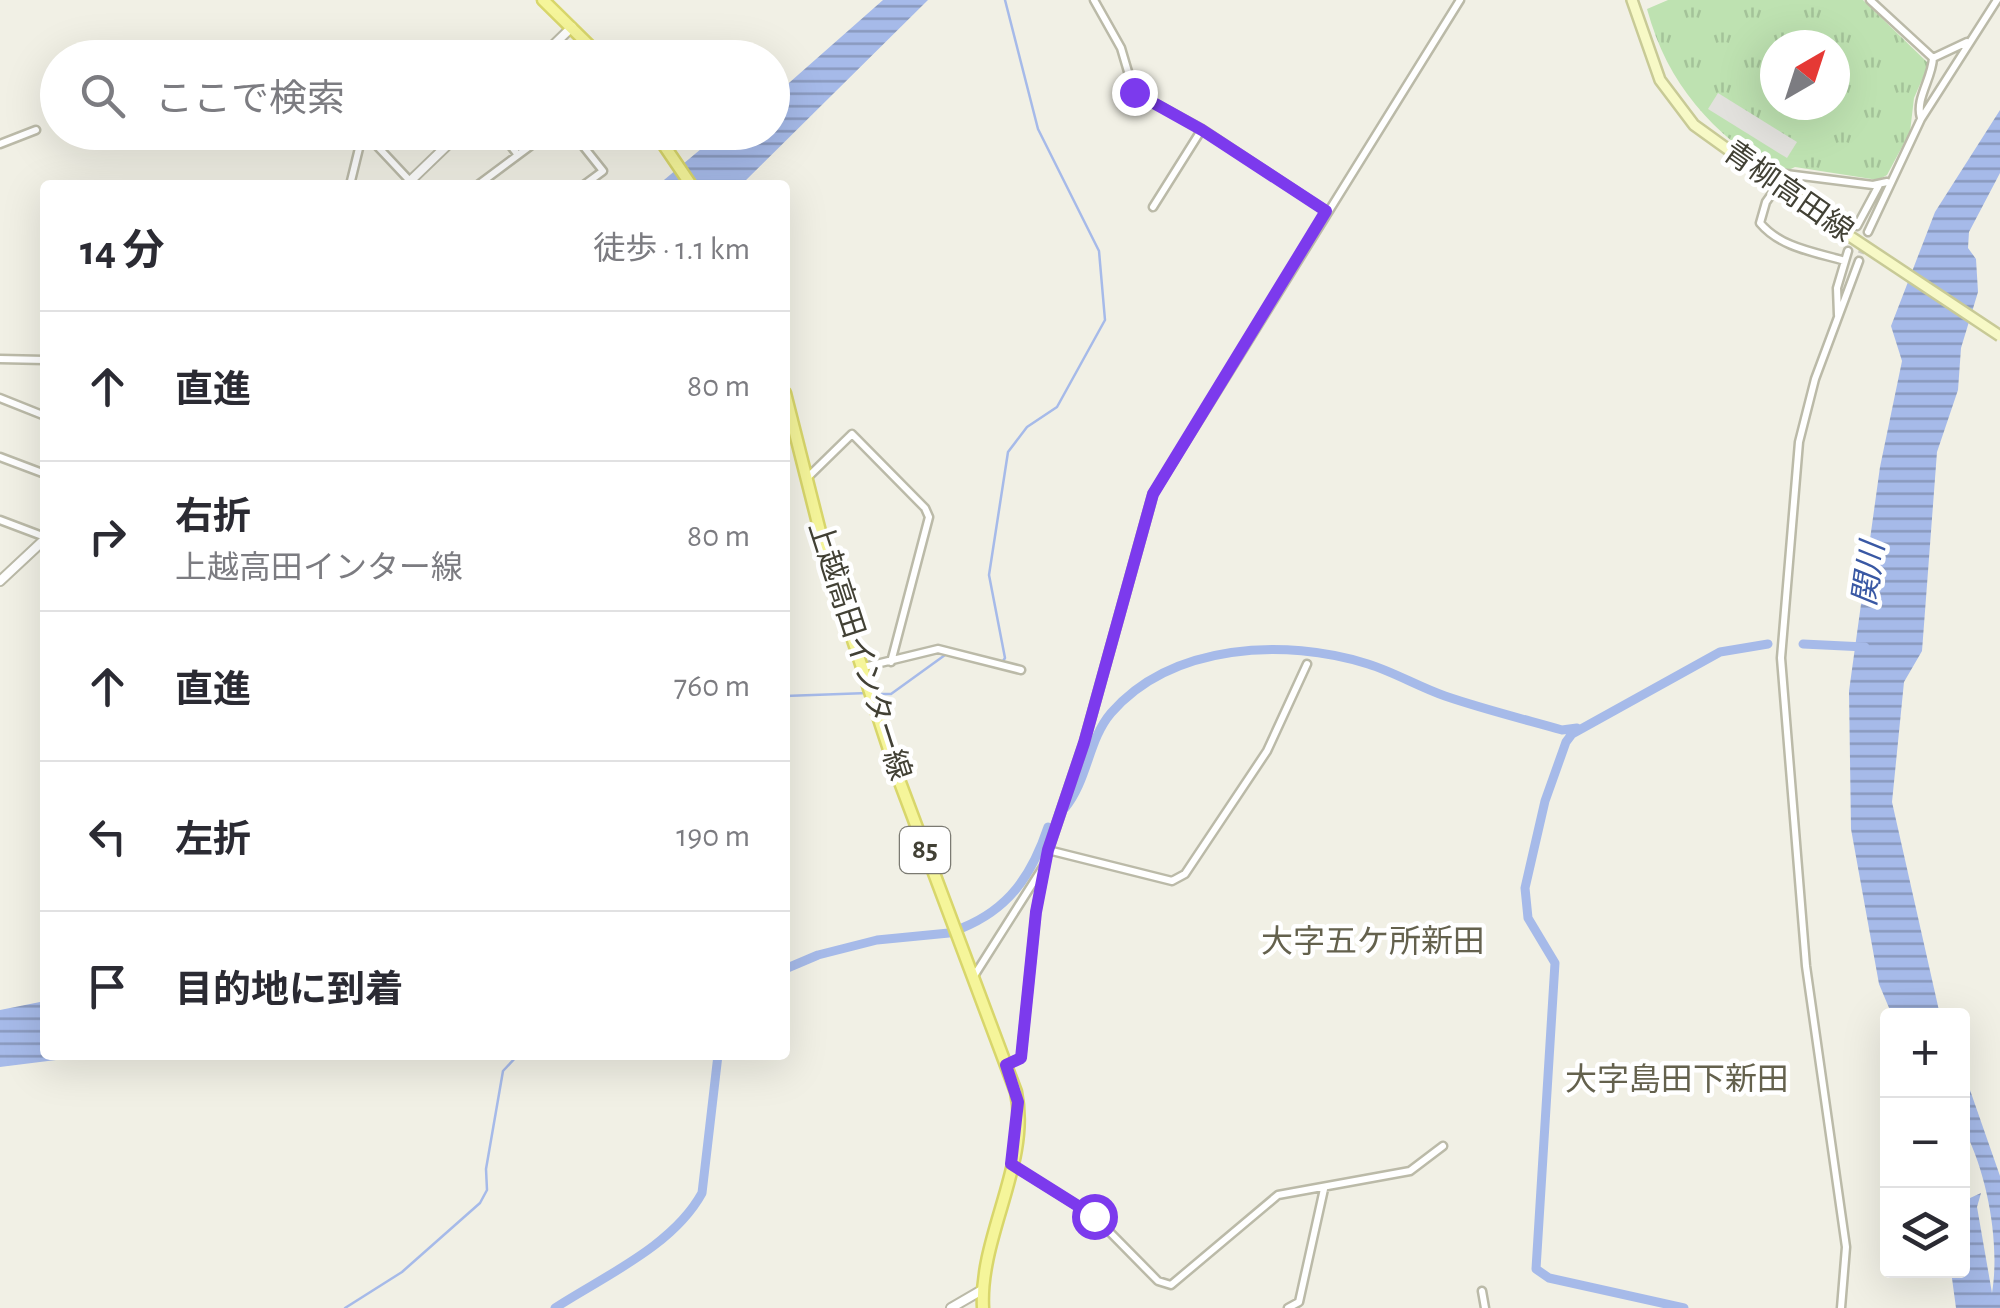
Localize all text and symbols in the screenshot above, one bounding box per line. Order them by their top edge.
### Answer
north arrow [1760,30,1850,120]
search box [40,40,790,150]
icon: search [75,68,130,123]
route end [1112,70,1158,116]
text: ここで検索 [155,81,345,119]
street label: 青柳高田線 [1718,135,1859,247]
text: 14 分 [80,230,165,272]
text: 徒歩 · 1.1 km [593,233,750,265]
icon: ahead [80,359,135,414]
text: 80 m [687,370,750,402]
text: 直進 [175,372,251,410]
text: 右折 [175,499,251,537]
icon: right [80,509,135,564]
street label: 上越高田インター線 [803,517,917,784]
text: 80 m [687,520,750,552]
water label: 関川 [1849,537,1890,608]
text: 上越高田インター線 [175,552,463,584]
icon: ahead [80,659,135,714]
text: 760 m [674,670,750,702]
text: 直進 [175,672,251,710]
icon: left [80,809,135,864]
text: 190 m [676,820,750,852]
text: 左折 [175,822,251,860]
road number: 85 [900,827,950,873]
district label: 大字五ケ所新田 [1261,924,1485,958]
icon: arrive [80,959,135,1014]
text: 目的地に到着 [175,972,403,1010]
map controls [1880,1008,1970,1278]
button: + [1880,1008,1970,1098]
district label: 大字島田下新田 [1565,1062,1789,1096]
button: − [1880,1098,1970,1188]
button: layers [1880,1188,1970,1278]
route start [1072,1194,1118,1240]

